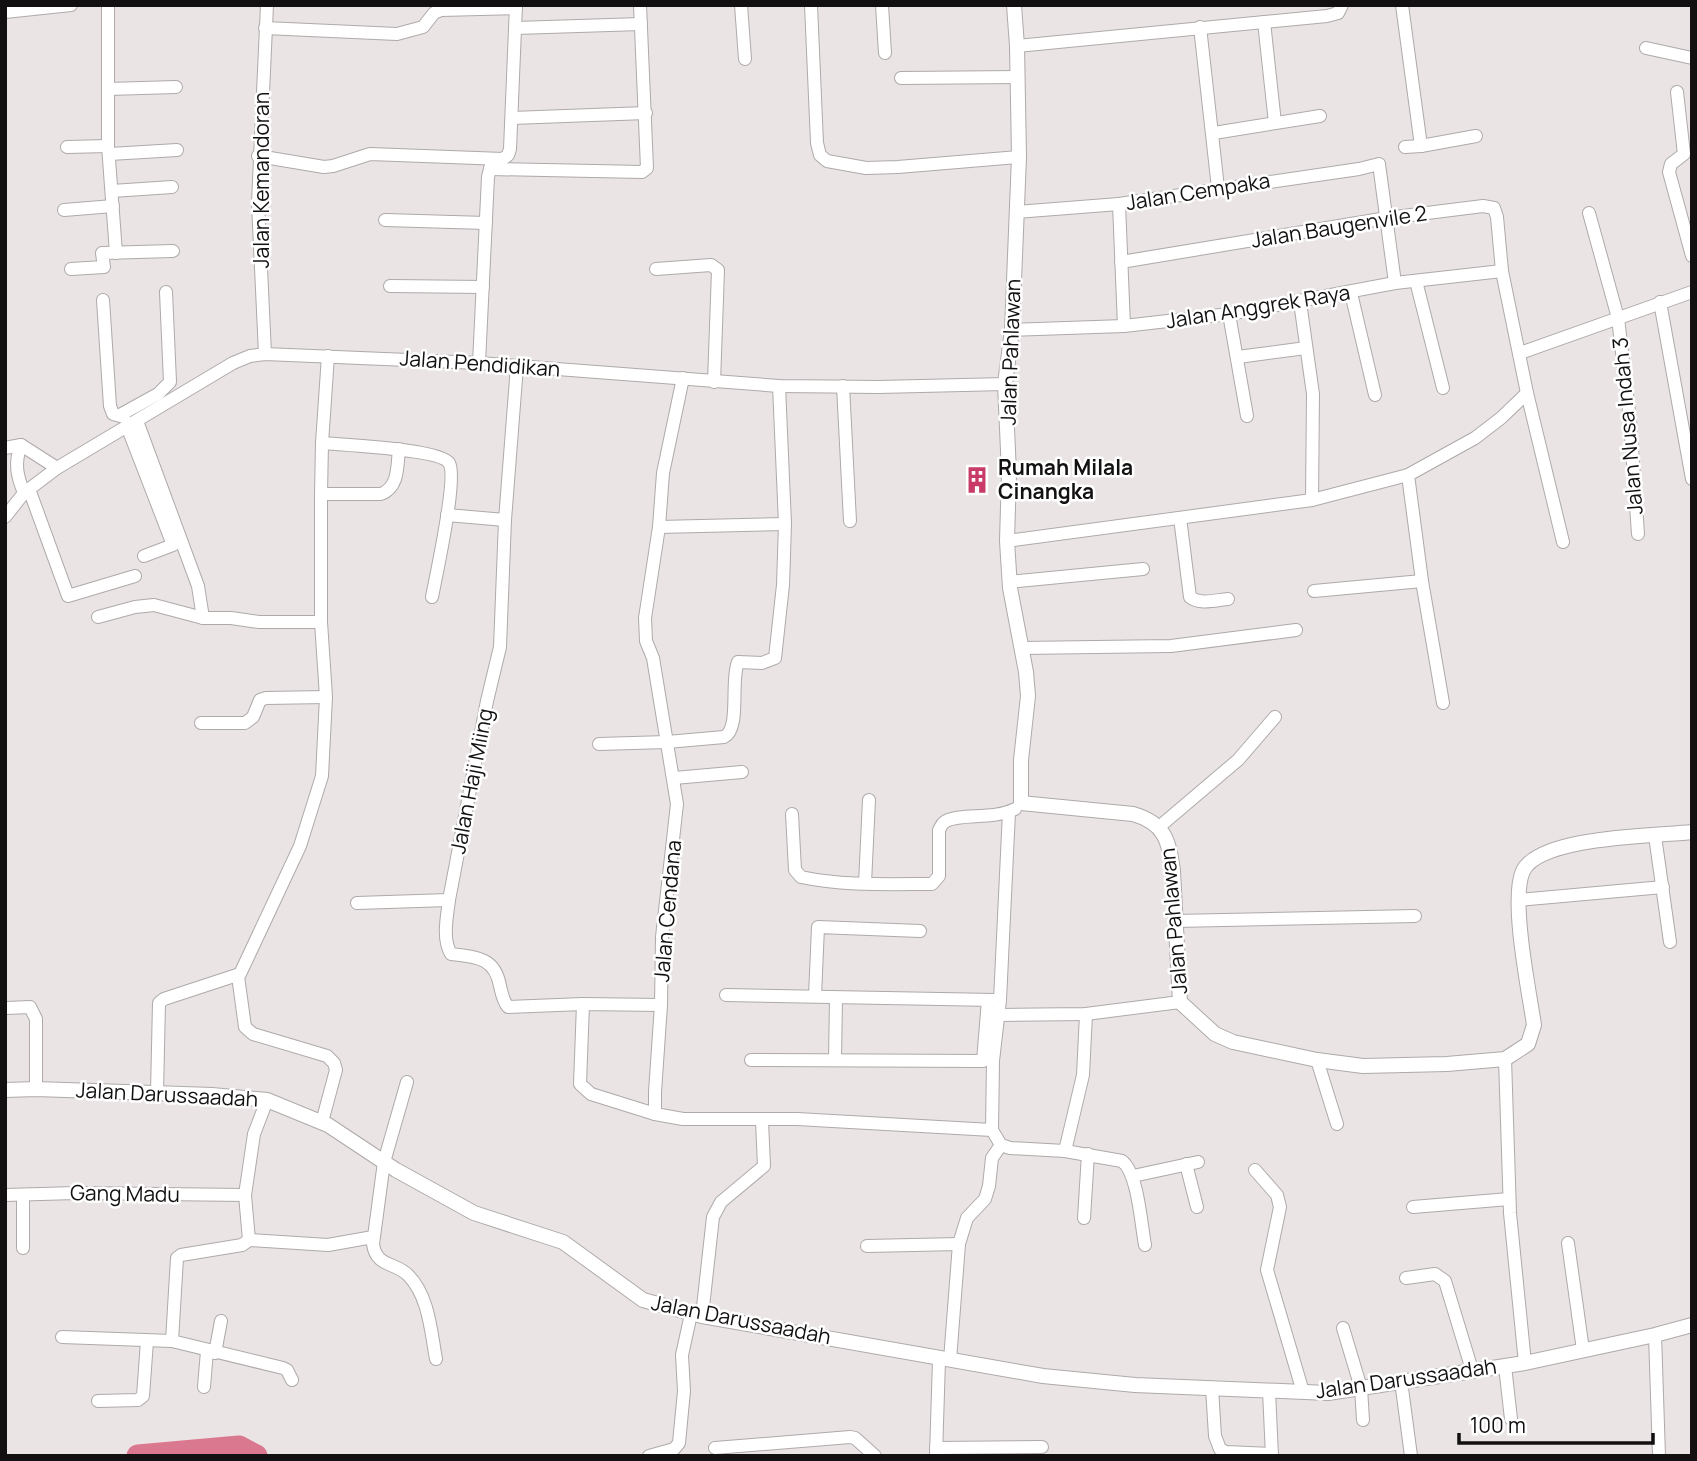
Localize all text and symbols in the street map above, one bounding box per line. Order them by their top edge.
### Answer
street label: Jalan Kemandoran [247,92,275,268]
street label: Jalan Cempaka [1124,166,1272,216]
street label: Jalan Baugenvile 2 [1249,198,1429,254]
street label: Jalan Pahlawan [993,278,1027,426]
street label: Jalan Anggrek Raya [1164,278,1352,334]
street label: Jalan Nusa Indah 3 [1605,336,1649,516]
street label: Jalan Pendidikan [399,343,561,383]
place label: Rumah Milala Cinangka [998,453,1133,505]
building icon: Rumah Milala Cinangka [962,465,992,495]
street label: Jalan Haji Miing [443,706,499,856]
street label: Jalan Cendana [647,839,687,983]
street label: Jalan Pahlawan [1153,847,1193,995]
street label: Jalan Darussaadah [75,1075,259,1113]
street label: Gang Madu [70,1178,180,1208]
street label: Jalan Darussaadah [649,1288,833,1350]
street label: Jalan Darussaadah [1314,1351,1498,1405]
scale bar [1459,1402,1653,1446]
text: 100 m [1470,1411,1526,1439]

